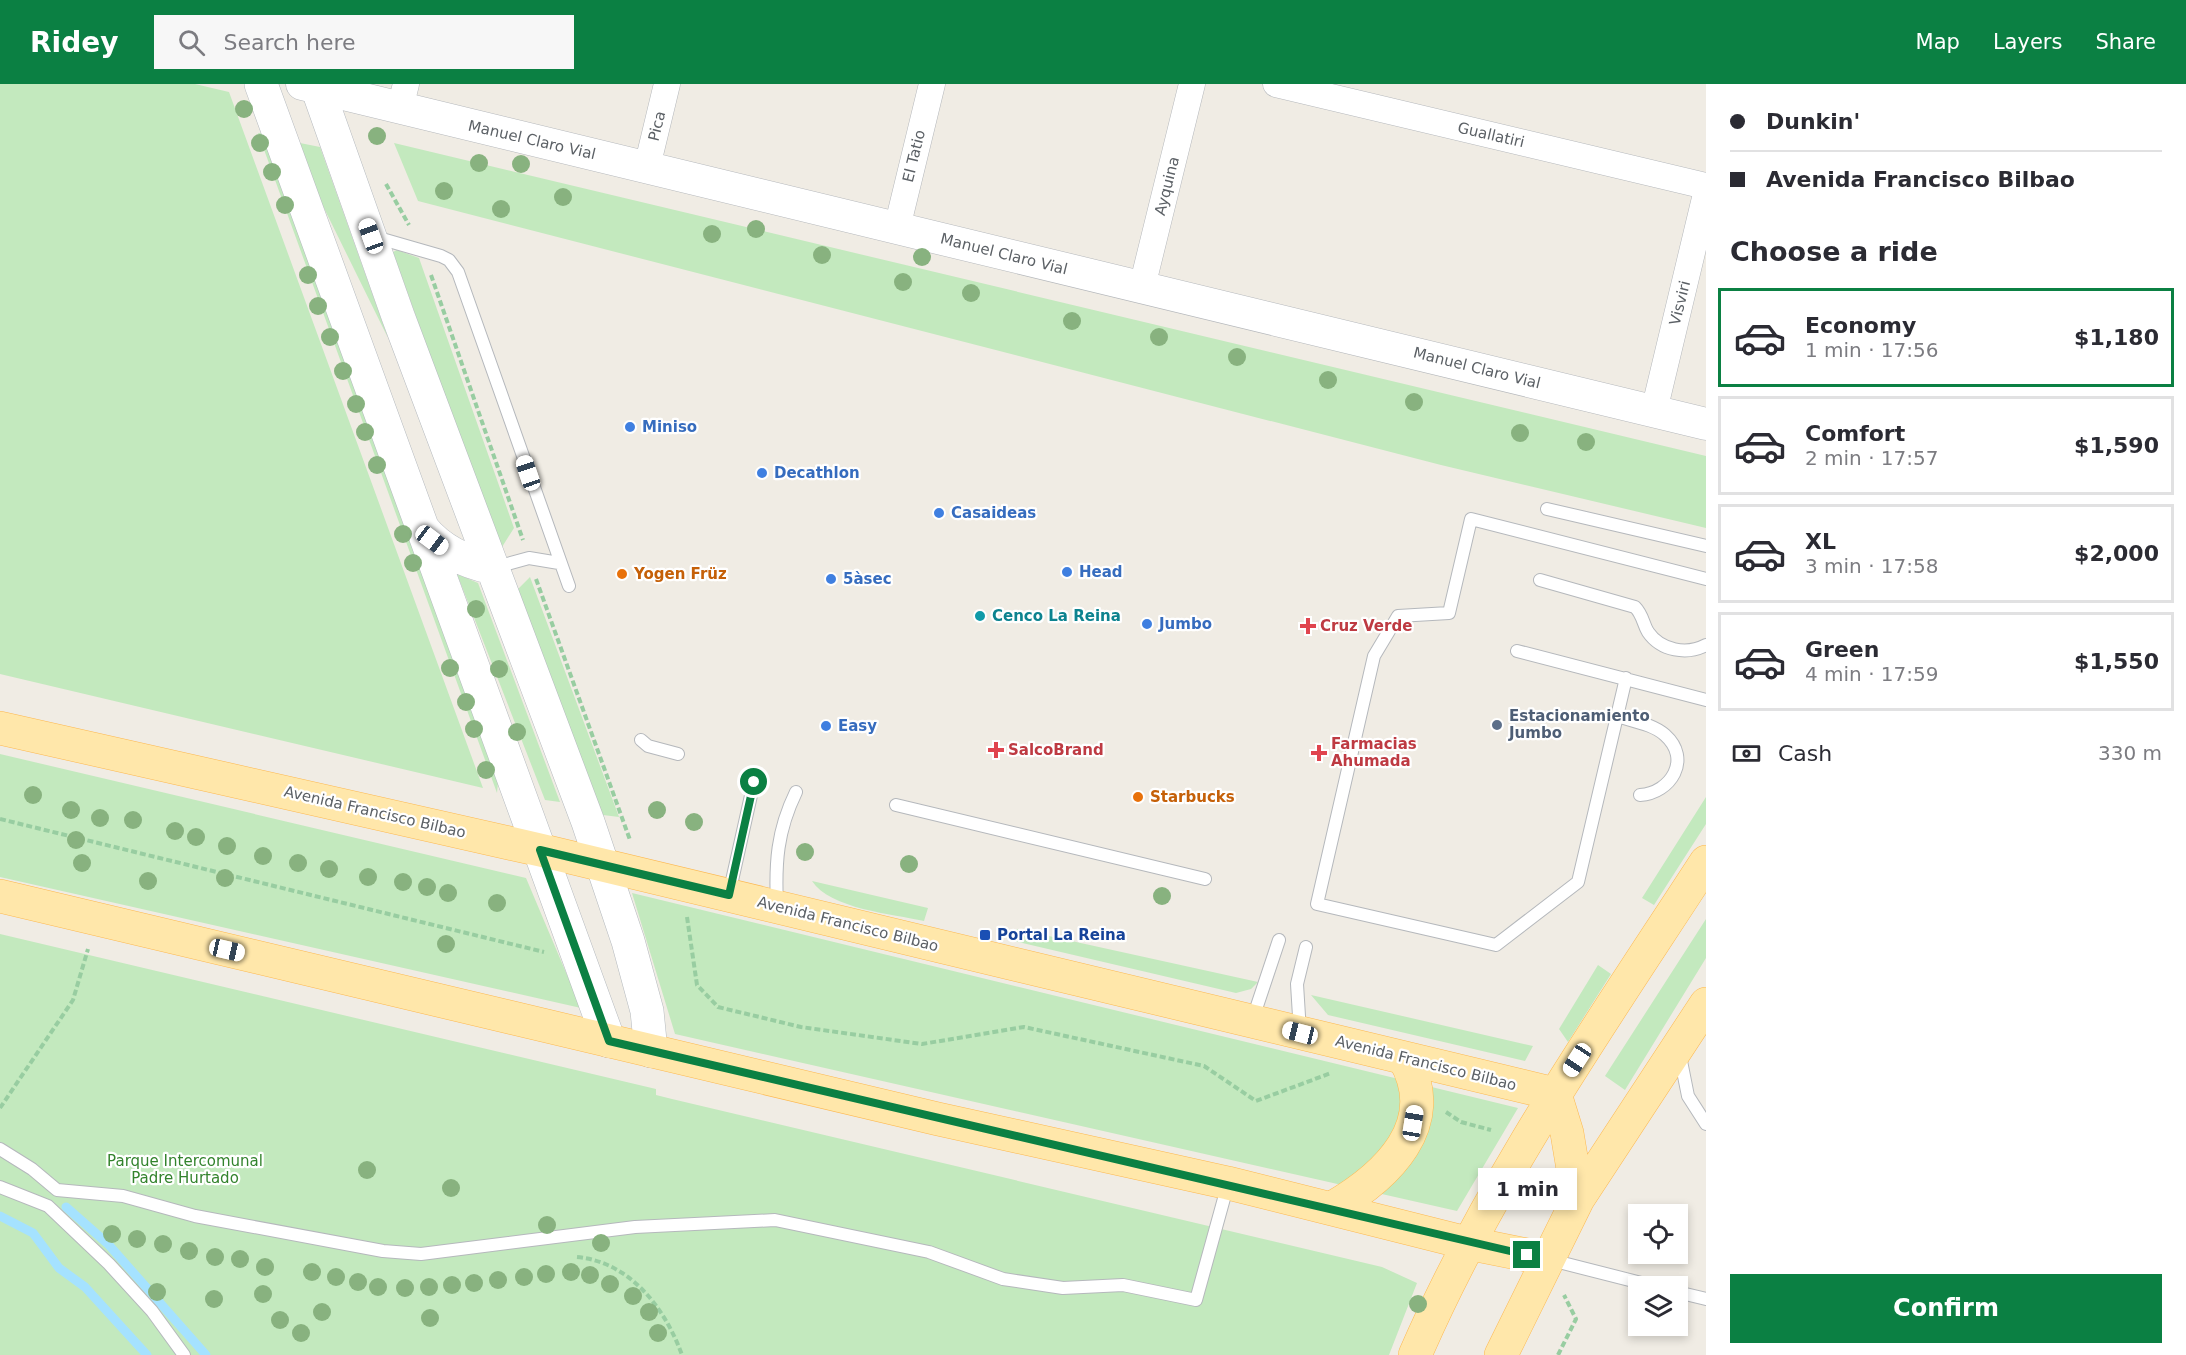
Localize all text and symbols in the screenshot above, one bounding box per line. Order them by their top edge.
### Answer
search box [154,15,574,69]
text: Ridey [30,26,118,59]
icon: search [175,26,208,59]
text: Search here [223,30,356,55]
text: Map [1916,30,1960,54]
text: Layers [1993,30,2062,54]
text: Share [2095,30,2156,54]
street label: Pica [645,109,669,143]
text: Dunkin' [1766,109,1860,134]
street label: Manuel Claro Vial [466,117,598,163]
street label: Guallatiri [1456,119,1526,151]
street label: El Tatio [899,128,929,184]
street label: Ayquina [1151,155,1183,217]
text: Avenida Francisco Bilbao [1766,167,2075,192]
car [356,216,386,256]
street label: Manuel Claro Vial [939,229,1069,279]
text: Choose a ride [1730,236,1938,267]
street label: Visviri [1666,279,1694,327]
icon: car [1733,311,1787,365]
text: Economy [1805,313,1916,338]
text: $1,180 [2074,325,2159,350]
text: 1 min · 17:56 [1805,338,1939,362]
street label: Manuel Claro Vial [1412,343,1542,393]
place label: Miniso [642,418,697,436]
icon: car [1733,419,1787,473]
marker: Miniso [623,420,637,434]
text: Comfort [1805,421,1905,446]
text: $1,590 [2074,433,2159,458]
text: 2 min · 17:57 [1805,446,1939,470]
car [514,453,542,493]
place label: Decathlon [774,464,860,482]
marker: Decathlon [755,466,769,480]
place label: Casaideas [951,504,1036,522]
marker: Casaideas [932,506,946,520]
car [412,522,452,558]
icon: car [1733,527,1787,581]
text: XL [1805,529,1836,554]
text: $2,000 [2074,541,2159,566]
text: 3 min · 17:58 [1805,554,1939,578]
place label: Head [1079,563,1123,581]
place label: Yogen Früz [633,565,727,583]
marker: Head [1060,565,1074,579]
marker: Yogen Früz [615,567,629,581]
place label: 5àsec [843,570,892,588]
marker: 5àsec [824,572,838,586]
place label: Cenco La Reina [992,607,1121,625]
marker: Cenco La Reina [973,609,987,623]
place label: Jumbo [1158,615,1212,633]
marker: Jumbo [1140,617,1154,631]
place label: Cruz Verde [1320,617,1412,635]
marker: Cruz Verde [1301,619,1315,633]
icon: car [1733,635,1787,689]
text: Green [1805,637,1879,662]
text: $1,550 [2074,649,2159,674]
text: 4 min · 17:59 [1805,662,1939,686]
place label: Estacionamiento Jumbo [1508,707,1650,742]
place label: Easy [838,717,877,735]
marker: Estacionamiento Jumbo [1490,718,1504,732]
marker: Easy [819,719,833,733]
place label: Farmacias Ahumada [1331,735,1417,770]
icon: cash [1730,737,1763,770]
place label: SalcoBrand [1008,741,1104,759]
text: Cash [1778,741,1832,766]
text: 330 m [2098,741,2162,765]
marker: SalcoBrand [989,743,1003,757]
marker: Farmacias Ahumada [1312,746,1326,760]
route start [740,768,767,795]
street label: Avenida Francisco Bilbao [282,782,468,842]
place label: Starbucks [1150,788,1235,806]
marker: Starbucks [1131,790,1145,804]
street label: Avenida Francisco Bilbao [756,893,940,955]
place label: Portal La Reina [997,926,1126,944]
marker: Portal La Reina [978,928,992,942]
car [207,937,247,963]
car [1280,1020,1320,1046]
street label: Avenida Francisco Bilbao [1334,1032,1518,1094]
car [1560,1040,1594,1080]
car [1401,1104,1425,1142]
park label: Parque Intercomunal Padre Hurtado [107,1152,263,1187]
callout: 1 min [1478,1168,1576,1210]
text: 1 min [1496,1177,1559,1201]
map controls [1628,1204,1688,1336]
button: locate [1628,1204,1688,1264]
route end [1513,1241,1540,1268]
button: Confirm [1730,1274,2162,1343]
button: layers [1628,1276,1688,1336]

